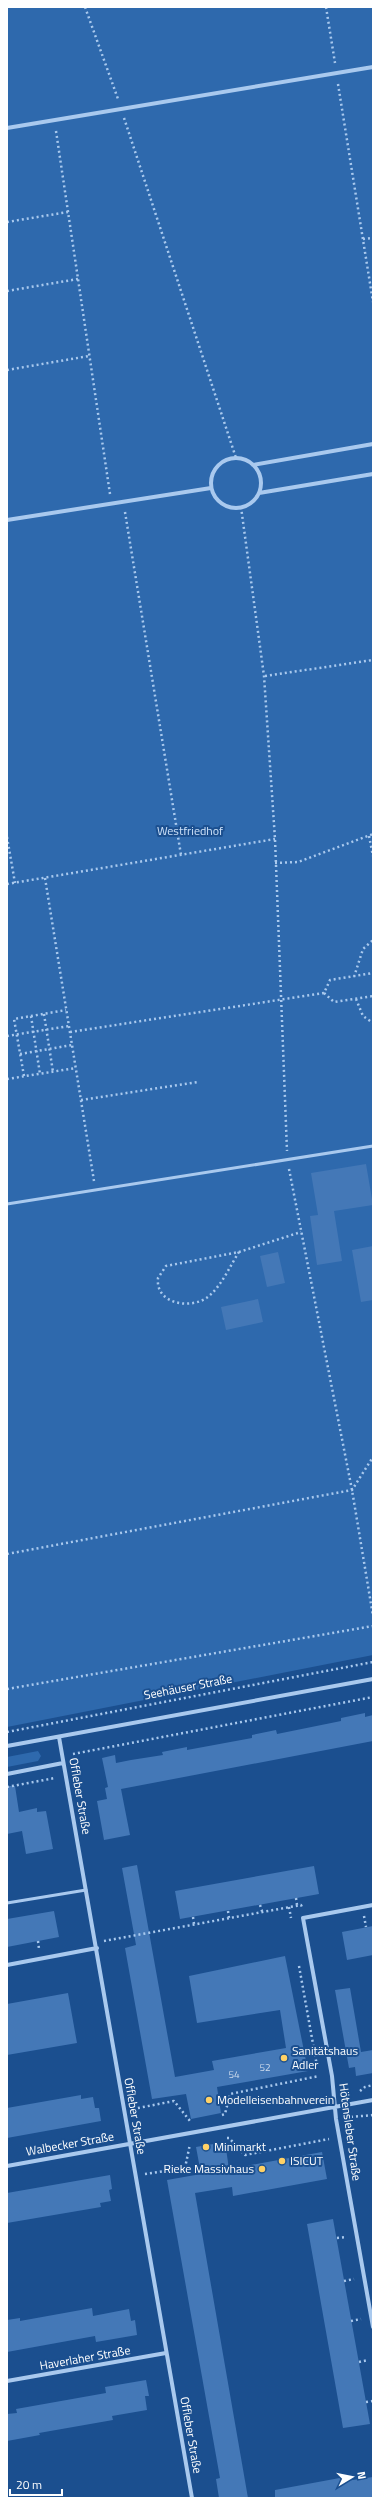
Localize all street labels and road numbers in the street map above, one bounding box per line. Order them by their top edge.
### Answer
street label: Seehäuser Straße [142,1669,234,1704]
street label: Offleber Straße [64,1756,97,1836]
street label: Offleber Straße [119,2076,152,2156]
street label: Hötensleber Straße [334,2082,367,2182]
street label: Walbecker Straße [24,2126,115,2161]
street label: Haverlaher Straße [38,2340,132,2375]
street label: Offleber Straße [175,2395,208,2475]

